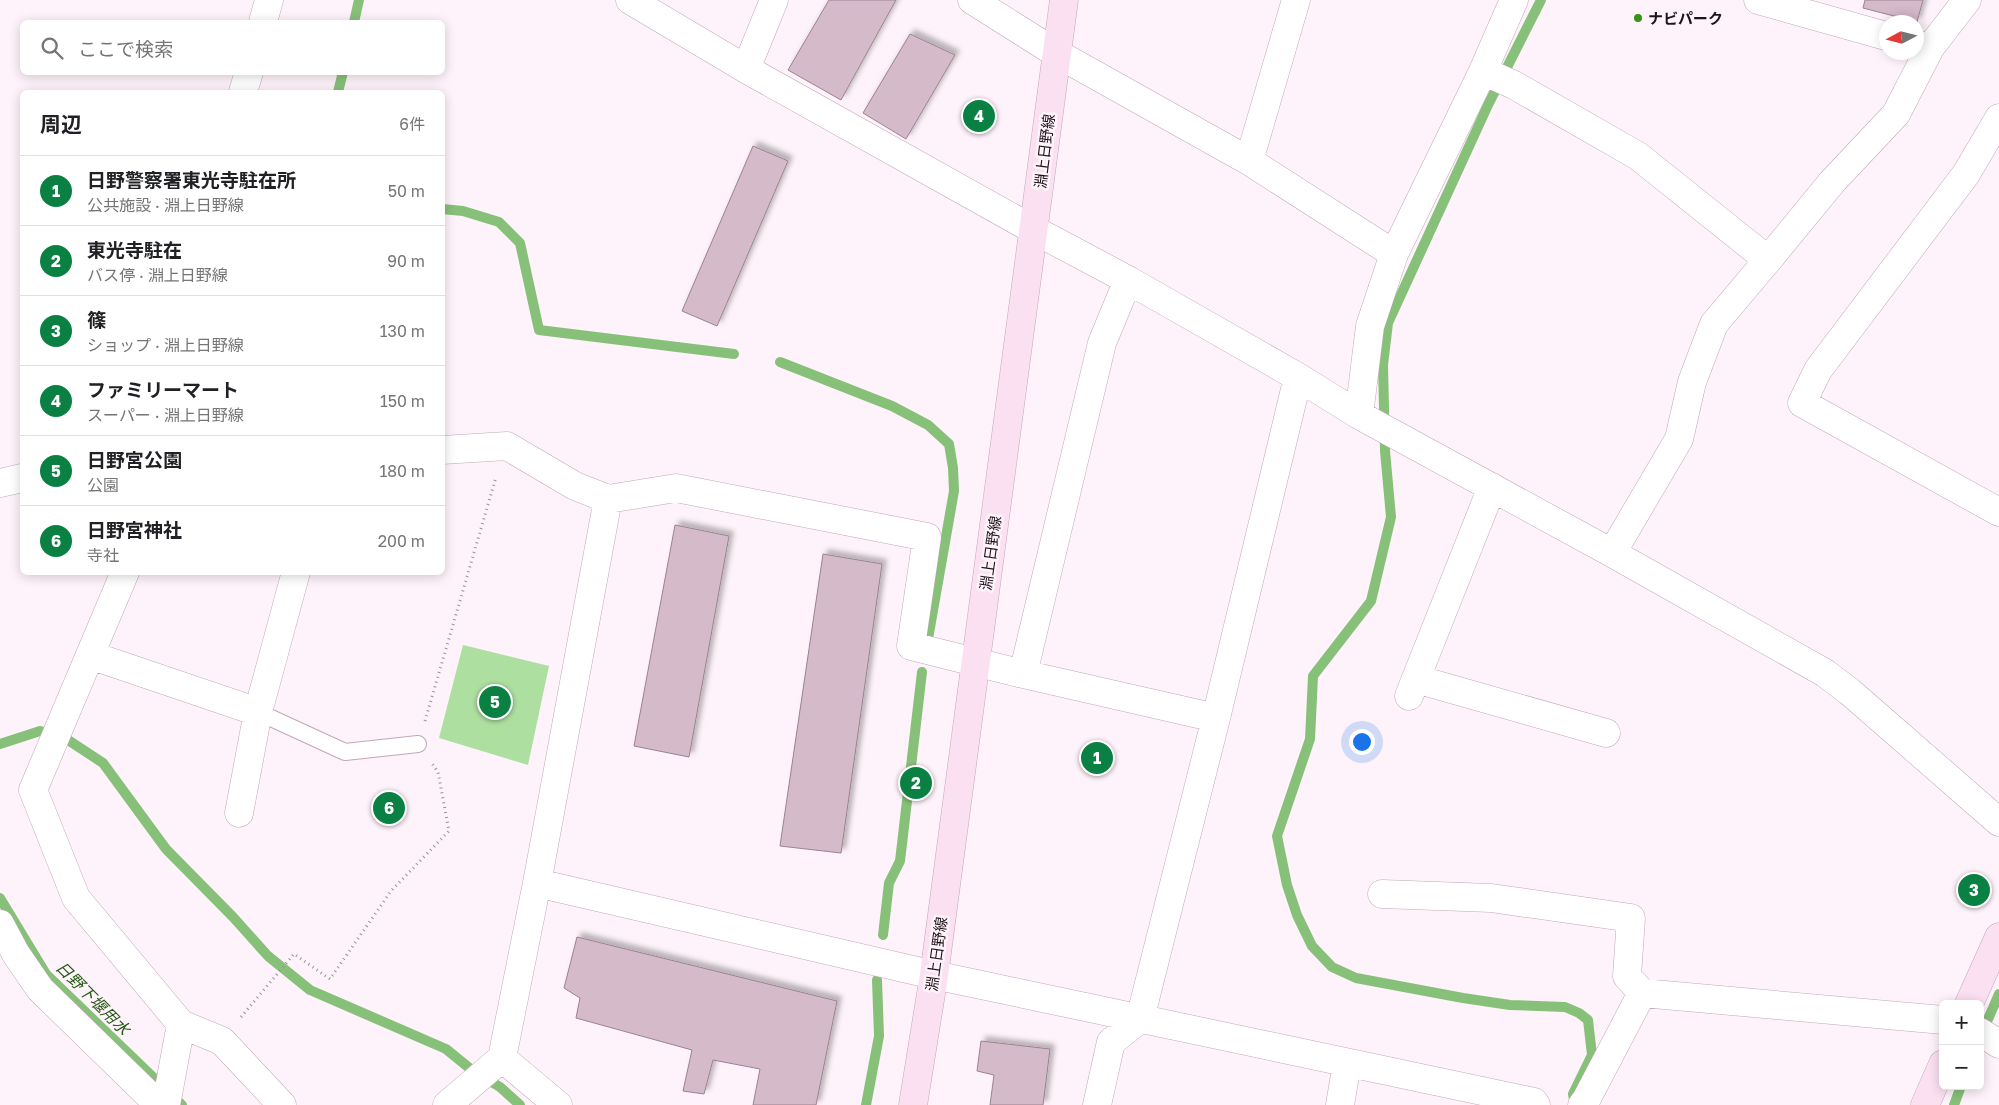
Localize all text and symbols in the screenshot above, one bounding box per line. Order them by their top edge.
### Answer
place label: ナビパーク [1648,9,1723,27]
marker: ナビパーク [1632,12,1644,24]
north arrow [1879,15,1924,60]
search box [20,20,445,75]
icon: search [38,34,66,62]
text: ここで検索 [78,37,173,60]
pin: 4 [963,97,995,135]
text: 周辺 [40,111,82,137]
street label: 淵上日野線 [1030,113,1058,189]
text: 6件 [399,114,425,134]
text: 日野警察署東光寺駐在所 [87,168,296,191]
text: 1 [52,181,60,201]
text: 50 m [388,181,425,201]
text: 公共施設 · 淵上日野線 [87,195,244,215]
text: 東光寺駐在 [87,238,182,261]
text: 2 [51,251,61,271]
text: 90 m [387,251,425,271]
text: バス停 · 淵上日野線 [87,265,228,285]
text: 篠 [87,308,106,331]
text: 3 [51,321,61,341]
text: 130 m [380,321,425,341]
text: ショップ · 淵上日野線 [87,335,244,355]
text: ファミリーマート [87,378,239,401]
text: 4 [51,391,61,411]
text: 150 m [380,391,425,411]
text: スーパー · 淵上日野線 [87,405,244,425]
text: 日野宮公園 [87,448,182,471]
text: 5 [51,461,61,481]
text: 180 m [379,461,425,481]
text: 公園 [87,475,119,495]
street label: 淵上日野線 [976,515,1004,591]
text: 日野宮神社 [87,518,182,541]
text: 6 [51,531,61,551]
text: 200 m [378,531,425,551]
text: 寺社 [87,545,119,565]
pin: 5 [479,683,511,721]
your location [1349,729,1375,755]
pin: 1 [1081,739,1113,777]
pin: 2 [900,764,932,802]
pin: 6 [373,789,405,827]
pin: 3 [1958,871,1990,909]
street label: 淵上日野線 [922,916,950,992]
water label: 日野下堰用水 [52,957,135,1040]
map controls [1939,1000,1984,1090]
button: + [1939,1000,1984,1045]
button: − [1939,1045,1984,1090]

